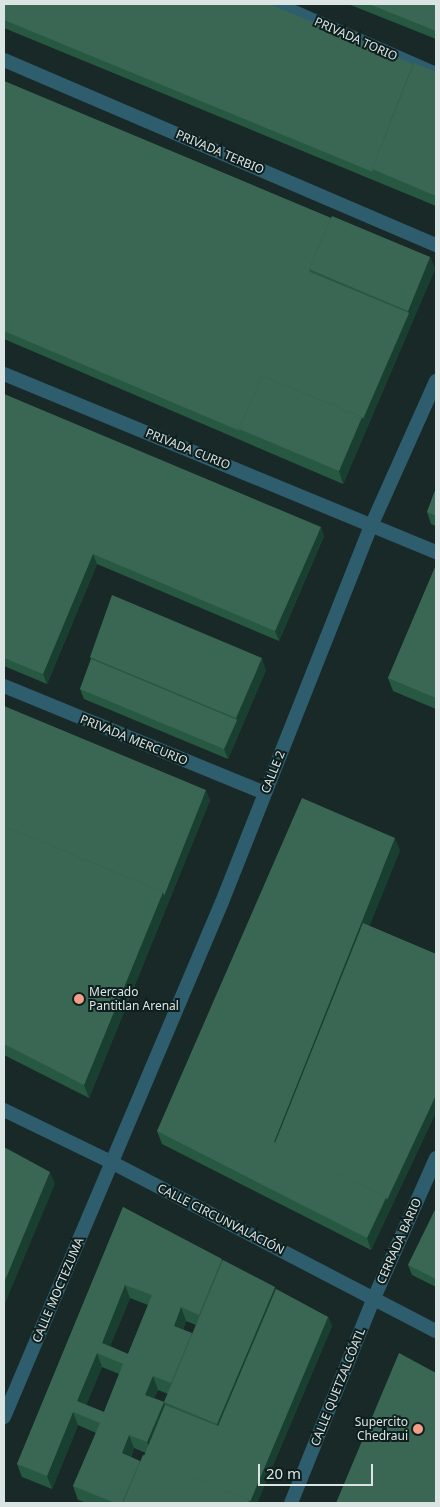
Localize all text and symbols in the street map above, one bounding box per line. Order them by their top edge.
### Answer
street label: PRIVADA TORIO [312,14,400,64]
street label: PRIVADA TERBIO [174,127,266,177]
street label: PRIVADA CURIO [144,426,232,472]
street label: PRIVADA MERCURIO [78,712,190,768]
street label: CALLE 2 [258,749,288,795]
place label: Mercado Pantitlan Arenal [89,985,179,1013]
marker: Mercado Pantitlan Arenal [73,993,85,1005]
street label: CALLE CIRCUNVALACIÓN [155,1181,287,1257]
street label: CERRADA BARIO [374,1196,424,1286]
street label: CALLE MOCTEZUMA [29,1235,87,1345]
street label: CALLE QUETZALCÓATL [308,1326,368,1448]
place label: Supercito Chedraui [355,1415,408,1443]
marker: Supercito Chedraui [412,1423,424,1435]
scale bar [260,1454,375,1486]
text: 20 m [266,1463,301,1483]

